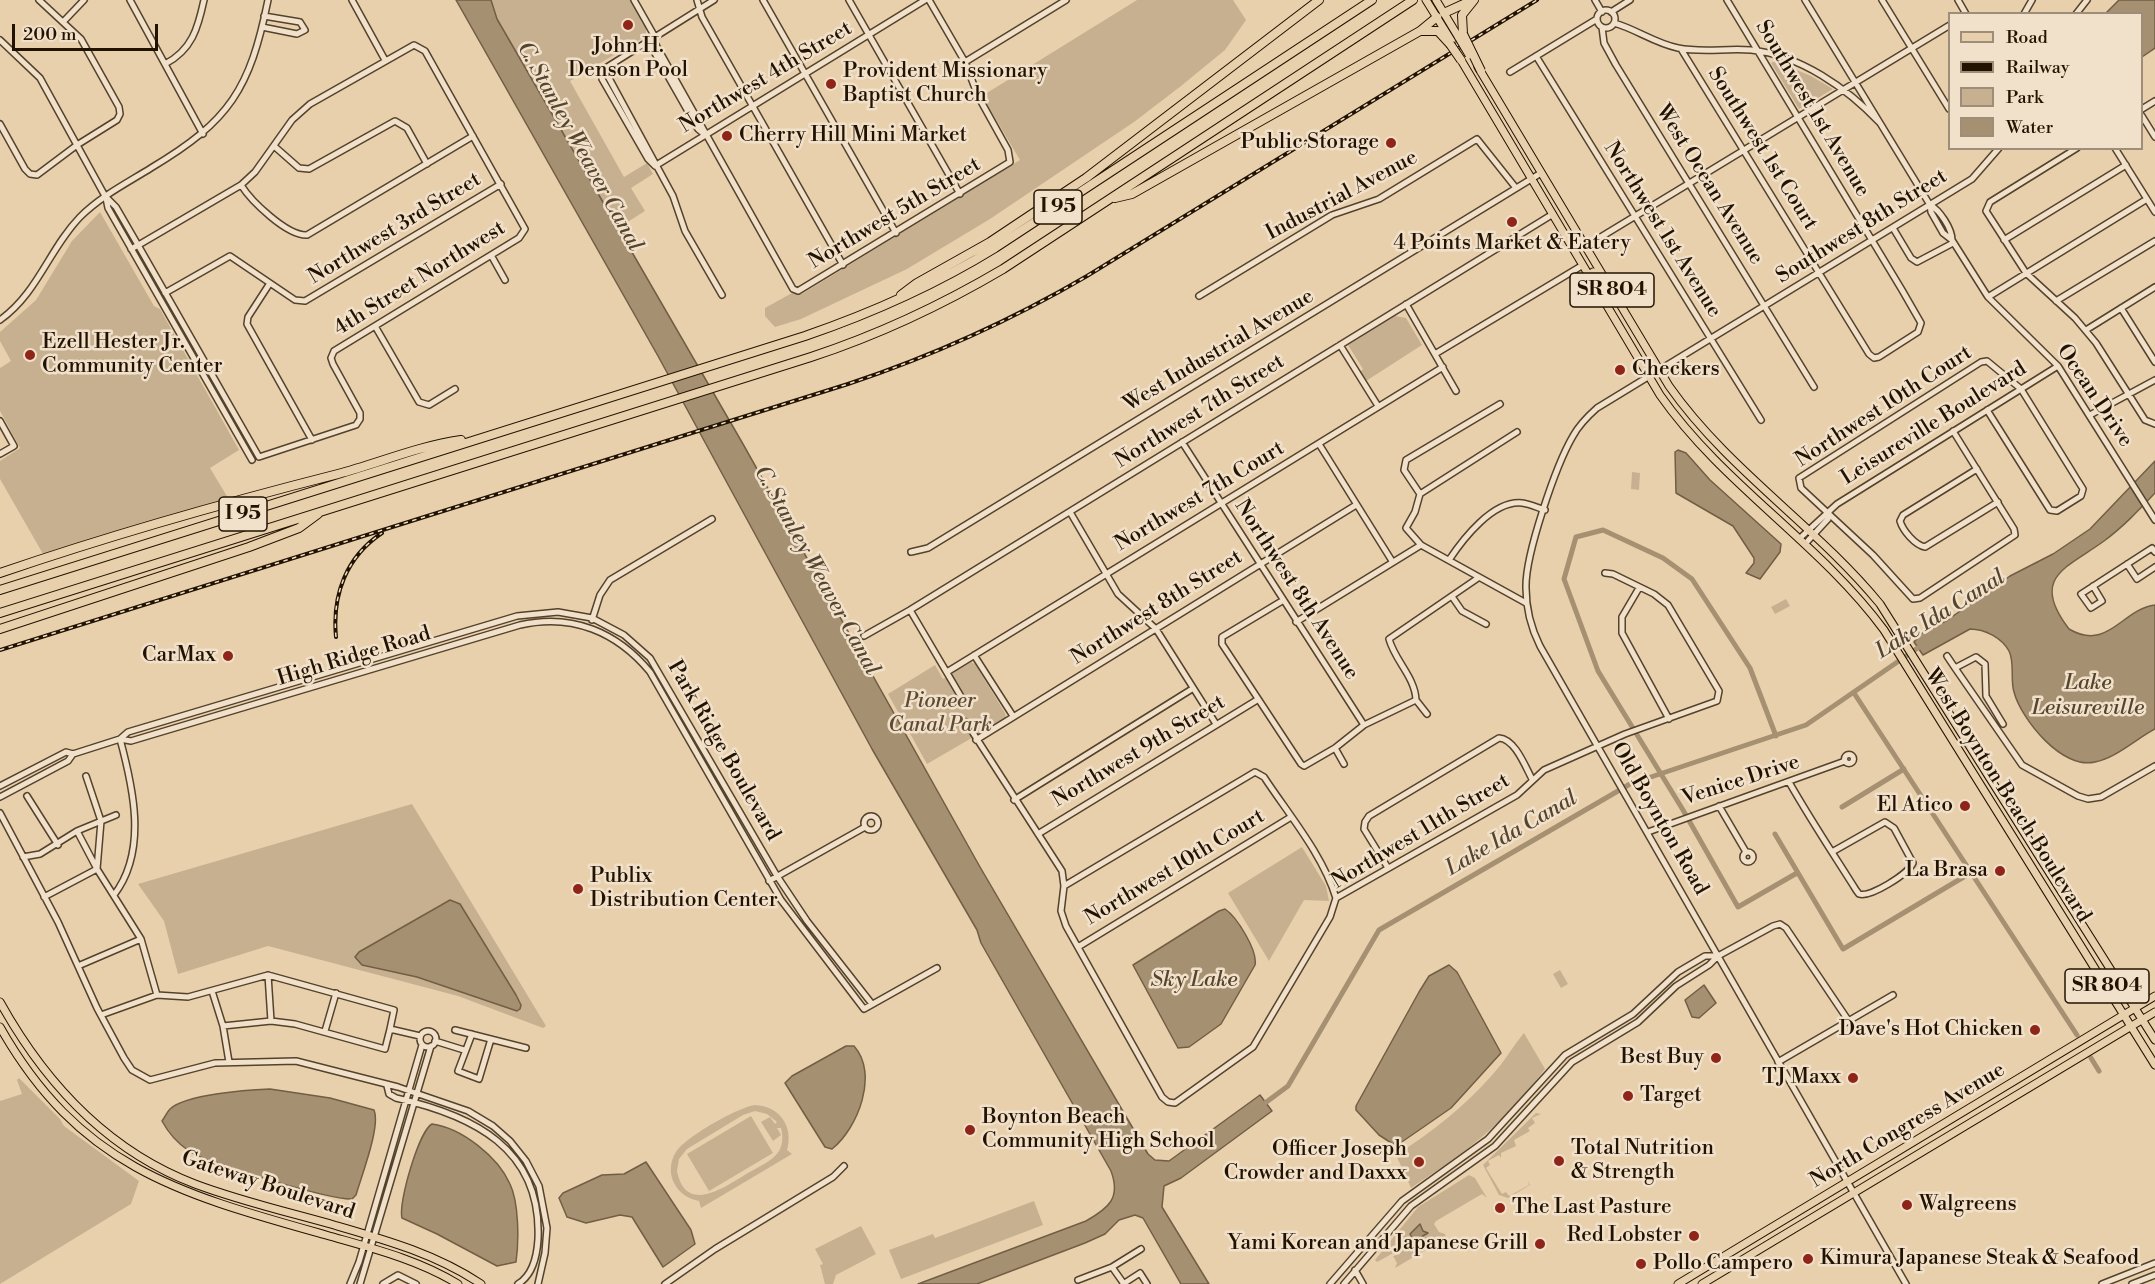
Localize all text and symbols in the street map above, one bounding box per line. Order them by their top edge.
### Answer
scale bar [15,12,160,50]
legend [1948,12,2143,150]
street label: Northwest 4th Street [675,16,857,140]
street label: Southwest 1st Avenue [1749,16,1875,202]
marker: John H. Denson Pool [621,18,635,32]
text: 200 m [23,23,77,46]
text: Road [2006,26,2048,49]
place label: John H. Denson Pool [568,34,688,84]
water label: C. Stanley Weaver Canal [510,38,648,256]
text: Railway [2006,56,2069,79]
place label: Provident Missionary Baptist Church [843,59,1048,109]
street label: Southwest 1st Court [1702,63,1822,235]
marker: Provident Missionary Baptist Church [824,77,838,91]
text: Park [2006,86,2043,109]
street label: West Ocean Avenue [1650,100,1768,270]
text: Water [2006,116,2053,139]
place label: Cherry Hill Mini Market [739,123,967,149]
marker: Cherry Hill Mini Market [720,129,734,143]
place label: Public Storage [1241,130,1379,156]
marker: Public Storage [1384,136,1398,150]
street label: Northwest 1st Avenue [1598,138,1726,322]
street label: Industrial Avenue [1262,145,1422,247]
street label: Northwest 5th Street [804,153,986,275]
street label: Southwest 8th Street [1772,164,1952,290]
street label: Northwest 3rd Street [304,168,486,290]
road number: I 95 [1034,190,1082,224]
marker: 4 Points Market & Eatery [1505,215,1519,229]
street label: 4th Street Northwest [330,216,510,342]
place label: 4 Points Market & Eatery [1393,231,1631,257]
road number: SR 804 [1570,273,1654,307]
street label: West Industrial Avenue [1119,284,1319,418]
place label: Ezell Hester Jr. Community Center [42,330,223,380]
street label: Ocean Drive [2050,340,2138,452]
street label: Northwest 10th Court [1791,341,1977,473]
marker: Ezell Hester Jr. Community Center [23,348,37,362]
street label: Northwest 7th Street [1111,350,1289,474]
place label: Checkers [1632,357,1720,383]
street label: Leisureville Boulevard [1837,357,2031,491]
marker: Checkers [1613,363,1627,377]
street label: Northwest 7th Court [1111,436,1289,558]
water label: C. Stanley Weaver Canal [747,462,885,680]
street label: Northwest 8th Avenue [1228,495,1364,685]
road number: I 95 [219,497,267,531]
street label: Northwest 8th Street [1067,545,1247,671]
water label: Lake Ida Canal [1871,565,2011,665]
street label: High Ridge Road [274,622,434,692]
place label: CarMax [142,643,216,669]
marker: CarMax [221,649,235,663]
street label: Park Ridge Boulevard [661,656,785,846]
street label: West Boynton Beach Boulevard [1918,664,2096,928]
water label: Lake Leisureville [2032,671,2144,722]
park label: Pioneer Canal Park [888,689,992,739]
street label: Northwest 9th Street [1048,690,1230,814]
street label: Old Boynton Road [1605,738,1713,900]
street label: Venice Drive [1679,750,1803,812]
street label: Northwest 11th Street [1327,769,1515,895]
water label: Lake Ida Canal [1441,786,1583,882]
place label: El Atico [1877,793,1953,819]
marker: El Atico [1958,799,1972,813]
street label: Northwest 10th Court [1081,804,1269,932]
place label: La Brasa [1905,858,1988,884]
place label: Publix Distribution Center [590,864,778,914]
marker: La Brasa [1993,864,2007,878]
marker: Publix Distribution Center [571,882,585,896]
water label: Sky Lake [1150,968,1238,994]
road number: SR 804 [2065,969,2149,1003]
place label: Dave's Hot Chicken [1839,1017,2023,1043]
marker: Dave's Hot Chicken [2028,1023,2042,1037]
place label: Best Buy [1621,1045,1704,1071]
marker: Best Buy [1709,1051,1723,1065]
street label: North Congress Avenue [1806,1058,2010,1194]
place label: TJ Maxx [1762,1065,1841,1091]
marker: TJ Maxx [1846,1071,1860,1085]
place label: Target [1640,1083,1702,1109]
marker: Target [1621,1089,1635,1103]
place label: Boynton Beach Community High School [982,1105,1214,1155]
marker: Boynton Beach Community High School [963,1123,977,1137]
place label: Total Nutrition & Strength [1571,1136,1714,1186]
place label: Officer Joseph Crowder and Daxxx [1224,1137,1407,1187]
street label: Gateway Boulevard [178,1146,358,1226]
marker: Total Nutrition & Strength [1552,1154,1566,1168]
marker: Officer Joseph Crowder and Daxxx [1412,1155,1426,1169]
place label: Walgreens [1919,1192,2017,1218]
place label: The Last Pasture [1512,1195,1672,1221]
marker: Walgreens [1900,1198,1914,1212]
marker: The Last Pasture [1493,1201,1507,1215]
place label: Red Lobster [1567,1223,1682,1249]
marker: Red Lobster [1687,1229,1701,1243]
place label: Yami Korean and Japanese Grill [1228,1231,1528,1257]
marker: Yami Korean and Japanese Grill [1533,1237,1547,1251]
place label: Kimura Japanese Steak & Seafood [1820,1246,2139,1272]
place label: Pollo Campero [1653,1251,1793,1277]
marker: Kimura Japanese Steak & Seafood [1801,1252,1815,1266]
marker: Pollo Campero [1634,1257,1648,1271]

